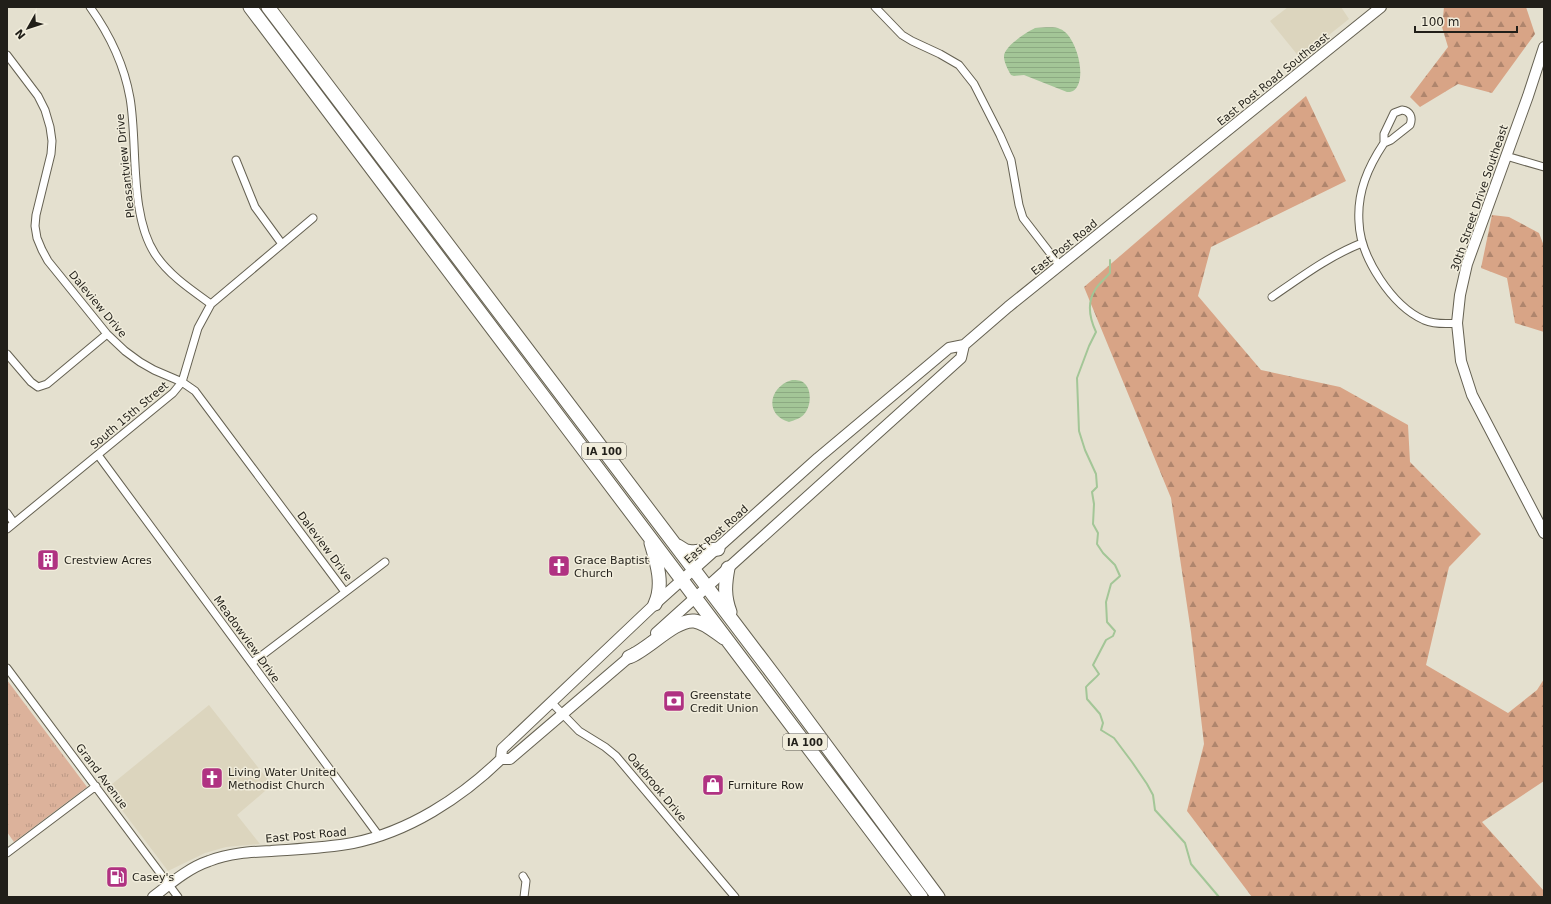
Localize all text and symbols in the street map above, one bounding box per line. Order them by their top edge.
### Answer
north arrow [8,8,48,48]
scale bar [1415,8,1517,34]
text: 100 m [1421,15,1459,29]
text: N [13,26,29,42]
street label: East Post Road Southeast [1215,30,1332,129]
street label: Pleasantview Drive [114,113,137,219]
street label: 30th Street Drive Southeast [1448,123,1511,273]
street label: East Post Road [1029,217,1100,278]
street label: Daleview Drive [66,268,129,341]
street label: South 15th Street [88,379,171,452]
road number: IA 100 [582,443,626,459]
street label: East Post Road [682,502,751,566]
street label: Daleview Drive [294,509,355,584]
building icon: Crestview Acres [35,547,61,573]
church icon: Grace Baptist Church [546,553,572,579]
place label: Crestview Acres [64,554,152,567]
place label: Grace Baptist Church [574,554,649,580]
street label: Meadowview Drive [211,593,283,685]
bank icon: Greenstate Credit Union [661,688,687,714]
place label: Greenstate Credit Union [690,689,758,715]
road number: IA 100 [783,734,827,750]
street label: Grand Avenue [73,741,130,812]
street label: Oakbrook Drive [624,750,689,824]
church icon: Living Water United Methodist Church [199,765,225,791]
place label: Living Water United Methodist Church [228,766,336,792]
shop icon: Furniture Row [700,772,726,798]
place label: Furniture Row [728,779,804,792]
street label: East Post Road [265,825,347,846]
fuel station icon: Casey's [104,864,130,890]
place label: Casey's [132,871,174,884]

